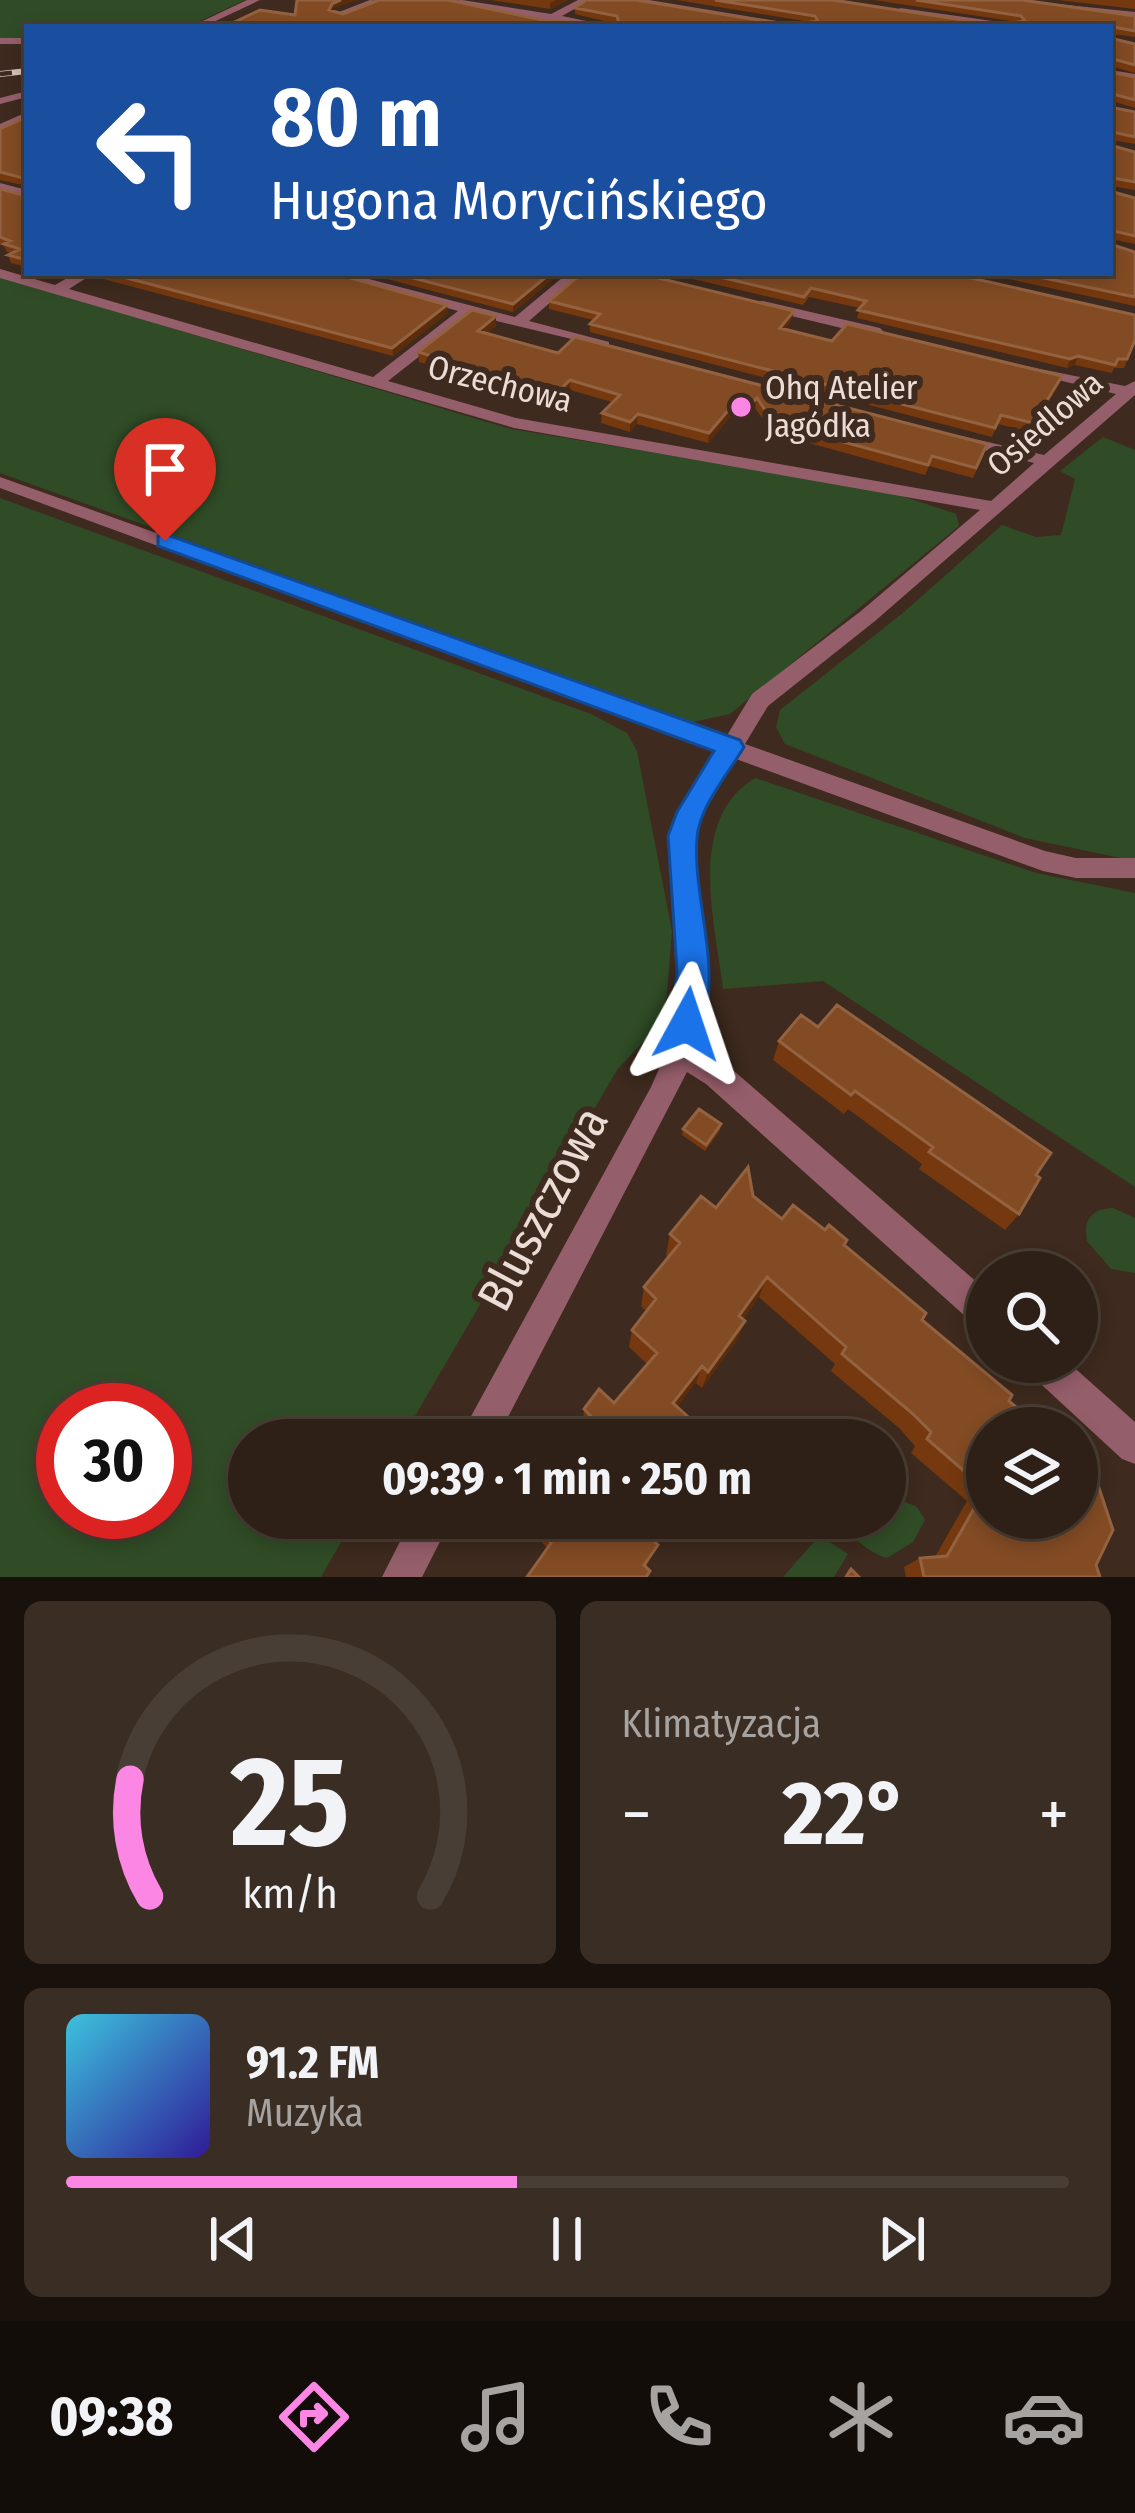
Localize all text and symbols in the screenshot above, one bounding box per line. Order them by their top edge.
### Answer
text: 80 m [270,67,442,168]
icon: left [72,72,228,228]
text: Hugona Morycińskiego [270,169,768,233]
street label: Orzechowa [424,347,576,421]
street label: Osiedlowa [979,363,1111,485]
place label: Ohq Atelier Jagódka [765,368,918,446]
marker: Ohq Atelier Jagódka [728,394,754,420]
pin [114,418,216,541]
icon: arrive [132,436,198,502]
position arrow [624,961,750,1087]
street label: Bluszczowa [465,1097,621,1321]
map controls [966,1251,1098,1539]
button: search [966,1251,1098,1383]
speed limit sign: 30 [36,1383,192,1539]
button: layers [966,1407,1098,1539]
text: 09:39 · 1 min · 250 m [382,1452,752,1506]
text: Klimatyzacja [622,1701,821,1747]
text: 25 [229,1728,349,1878]
text: 22° [782,1760,908,1868]
text: − [622,1775,651,1854]
text: + [1039,1775,1069,1854]
text: km/h [242,1867,338,1918]
text: 91.2 FM [246,2036,379,2090]
text: Muzyka [246,2090,364,2136]
icon: previous [200,2206,266,2272]
icon: pause [534,2206,600,2272]
icon: next [869,2206,935,2272]
icon: directions [272,2375,356,2459]
icon: music [454,2375,538,2459]
icon: phone [637,2375,721,2459]
icon: climate [819,2375,903,2459]
icon: car [1002,2375,1086,2459]
text: 09:38 [49,2385,173,2449]

